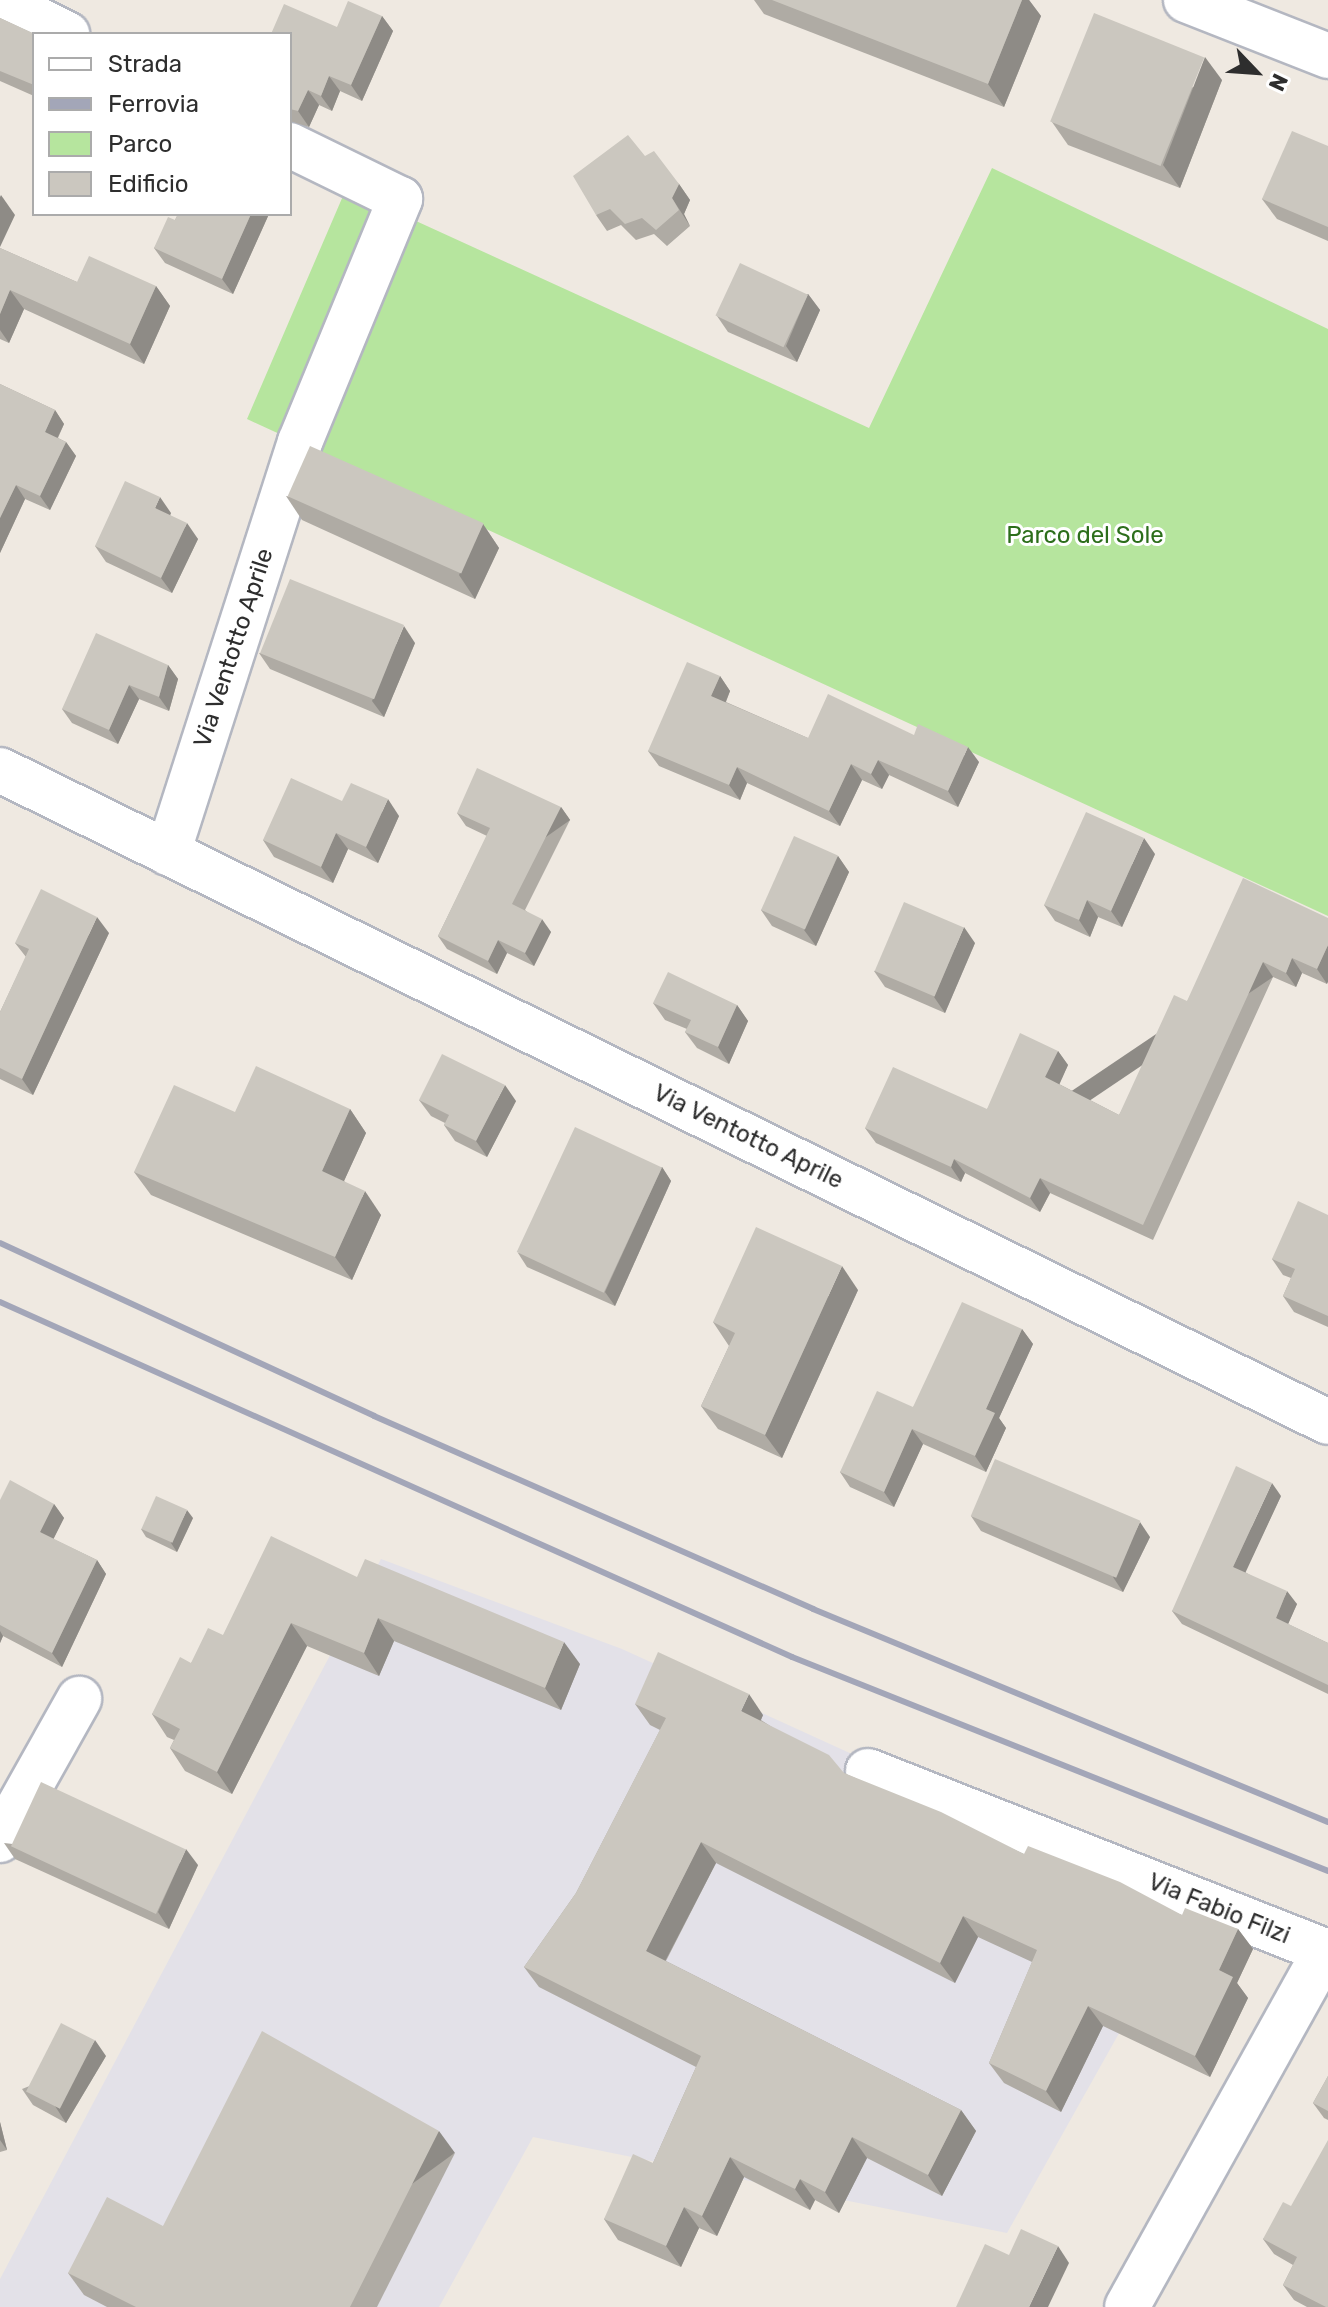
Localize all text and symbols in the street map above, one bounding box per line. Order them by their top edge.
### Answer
legend [32,32,292,216]
north arrow [1216,32,1296,112]
text: Strada [108,50,182,78]
text: N [1263,69,1294,95]
text: Ferrovia [108,90,199,118]
text: Parco [108,130,172,158]
text: Edificio [108,170,189,198]
park label: Parco del Sole [1006,522,1164,550]
street label: Via Ventotto Aprile [188,544,280,752]
street label: Via Ventotto Aprile [648,1078,848,1196]
street label: Via Fabio Filzi [1144,1867,1294,1951]

